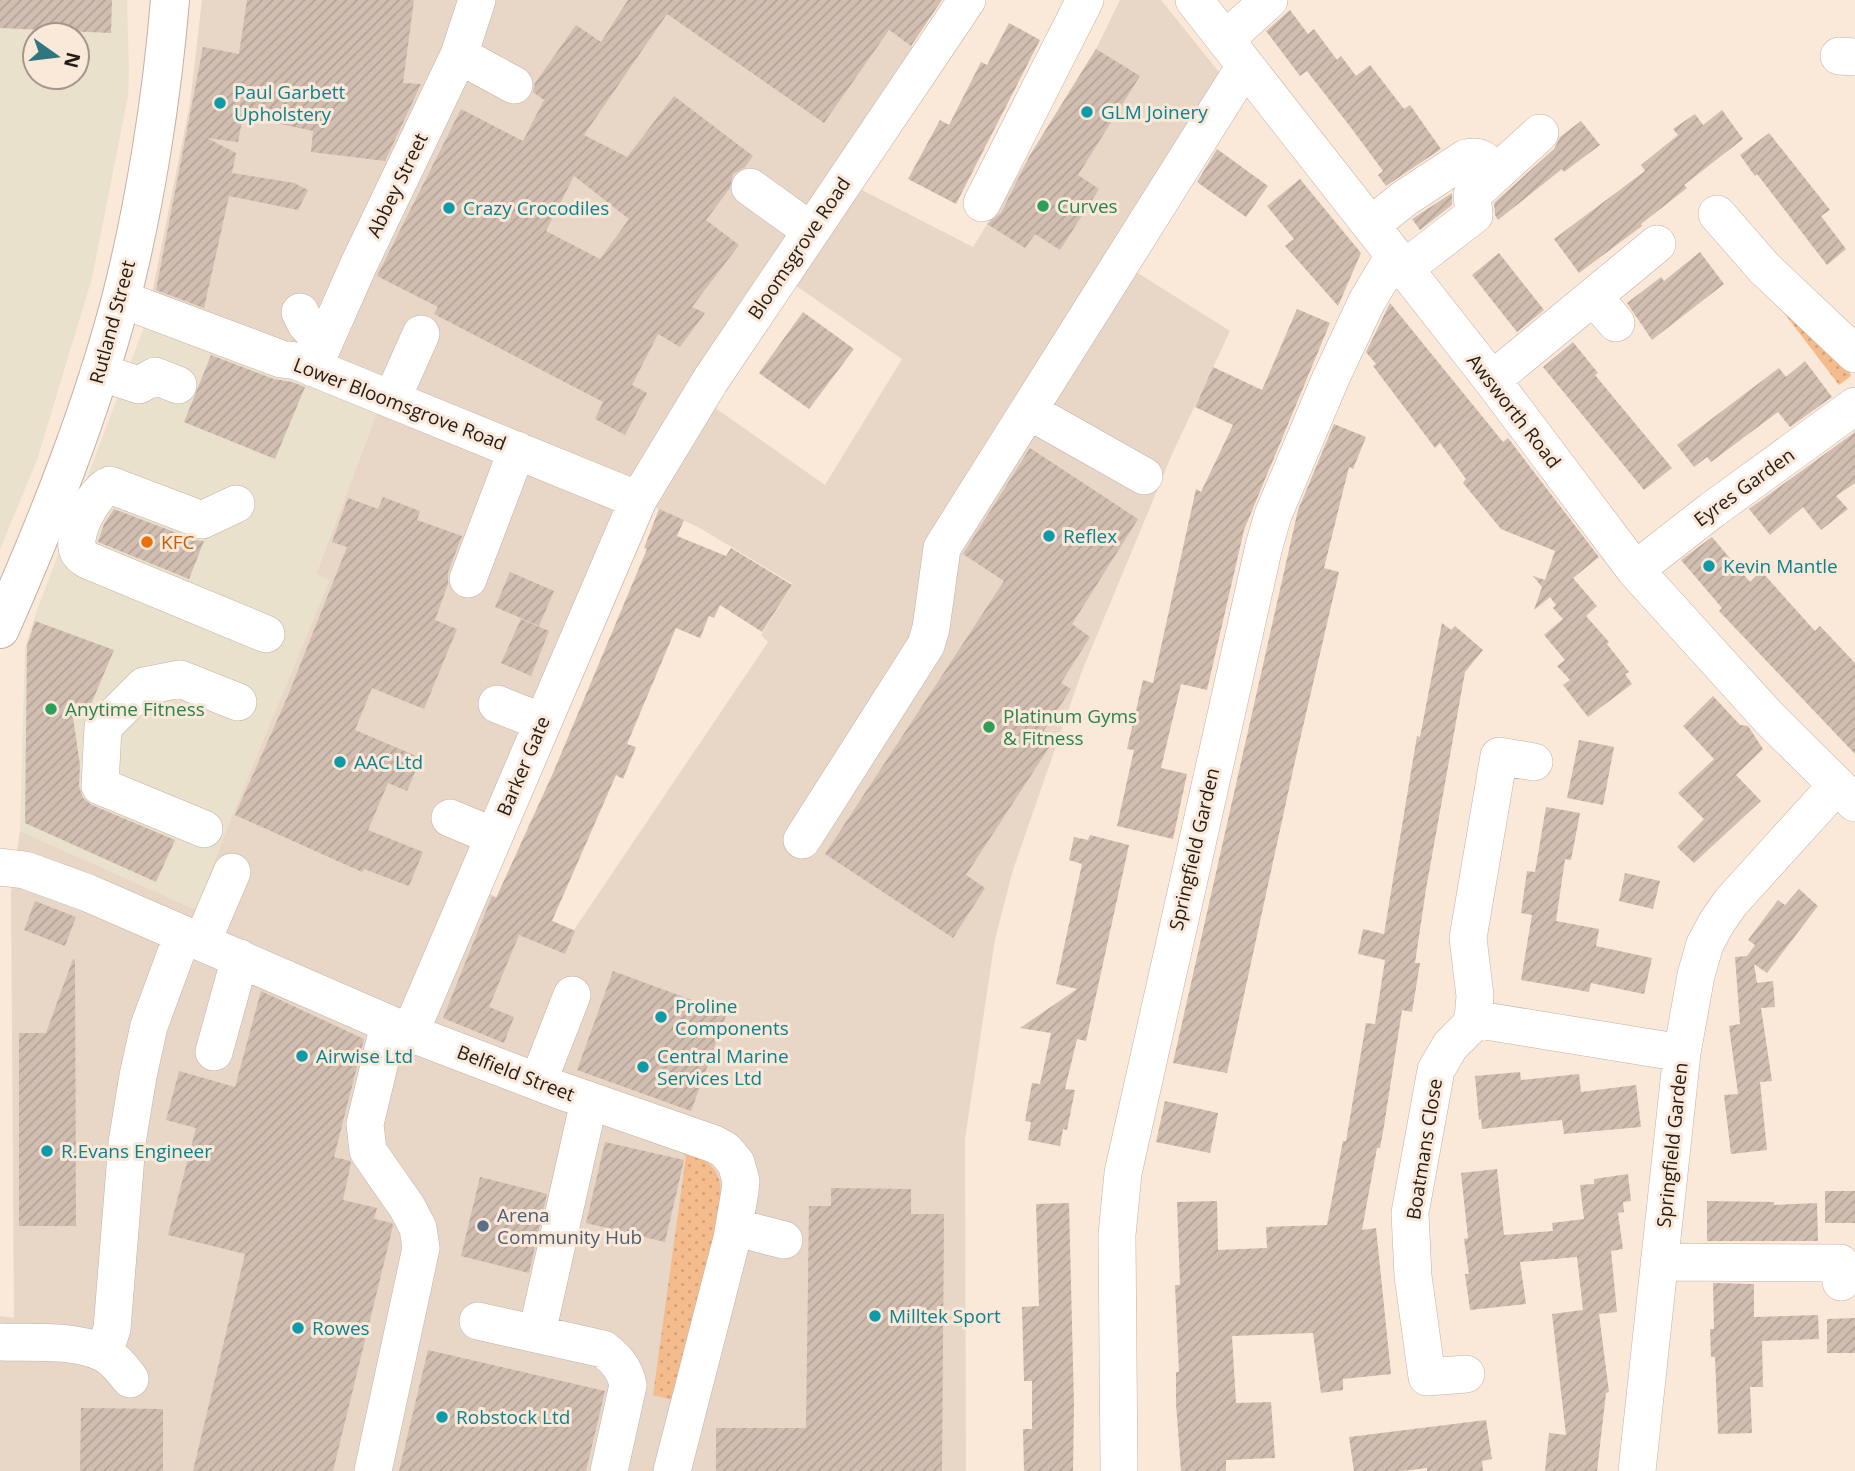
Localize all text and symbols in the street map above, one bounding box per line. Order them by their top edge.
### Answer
north arrow [21,21,91,91]
text: N [58,49,87,71]
place label: Paul Garbett Upholstery [234,79,346,127]
marker: Paul Garbett Upholstery [212,95,228,111]
place label: GLM Joinery [1101,99,1208,125]
marker: GLM Joinery [1079,104,1095,120]
street label: Abbey Street [360,128,434,242]
street label: Bloomsgrove Road [742,172,856,324]
place label: Curves [1057,193,1118,219]
place label: Crazy Crocodiles [463,195,609,221]
marker: Curves [1035,198,1051,214]
marker: Crazy Crocodiles [441,200,457,216]
street label: Rutland Street [83,257,141,387]
street label: Awsworth Road [1461,348,1567,474]
street label: Lower Bloomsgrove Road [290,351,510,457]
street label: Eyres Garden [1688,442,1800,532]
place label: Reflex [1063,523,1117,549]
marker: Reflex [1041,528,1057,544]
place label: KFC [161,529,194,555]
marker: KFC [139,534,155,550]
place label: Kevin Mantle [1723,553,1838,579]
marker: Kevin Mantle [1701,558,1717,574]
place label: Anytime Fitness [65,696,205,722]
marker: Anytime Fitness [43,701,59,717]
place label: Platinum Gyms & Fitness [1003,703,1137,751]
street label: Barker Gate [490,712,556,820]
marker: Platinum Gyms & Fitness [981,719,997,735]
place label: AAC Ltd [354,749,423,775]
marker: AAC Ltd [332,754,348,770]
street label: Springfield Garden [1163,765,1225,933]
place label: Proline Components [675,993,789,1041]
marker: Proline Components [653,1009,669,1025]
street label: Belfield Street [453,1039,579,1107]
place label: Airwise Ltd [316,1043,413,1069]
place label: Central Marine Services Ltd [657,1043,789,1091]
marker: Airwise Ltd [294,1048,310,1064]
marker: Central Marine Services Ltd [635,1059,651,1075]
street label: Springfield Garden [1650,1061,1694,1229]
street label: Boatmans Close [1400,1076,1448,1222]
place label: R.Evans Engineer [61,1138,212,1164]
marker: R.Evans Engineer [39,1143,55,1159]
place label: Arena Community Hub [497,1202,642,1250]
marker: Arena Community Hub [475,1218,491,1234]
place label: Milltek Sport [889,1303,1001,1329]
marker: Milltek Sport [867,1308,883,1324]
place label: Rowes [312,1315,370,1341]
marker: Rowes [290,1320,306,1336]
place label: Robstock Ltd [456,1404,570,1430]
marker: Robstock Ltd [434,1409,450,1425]

